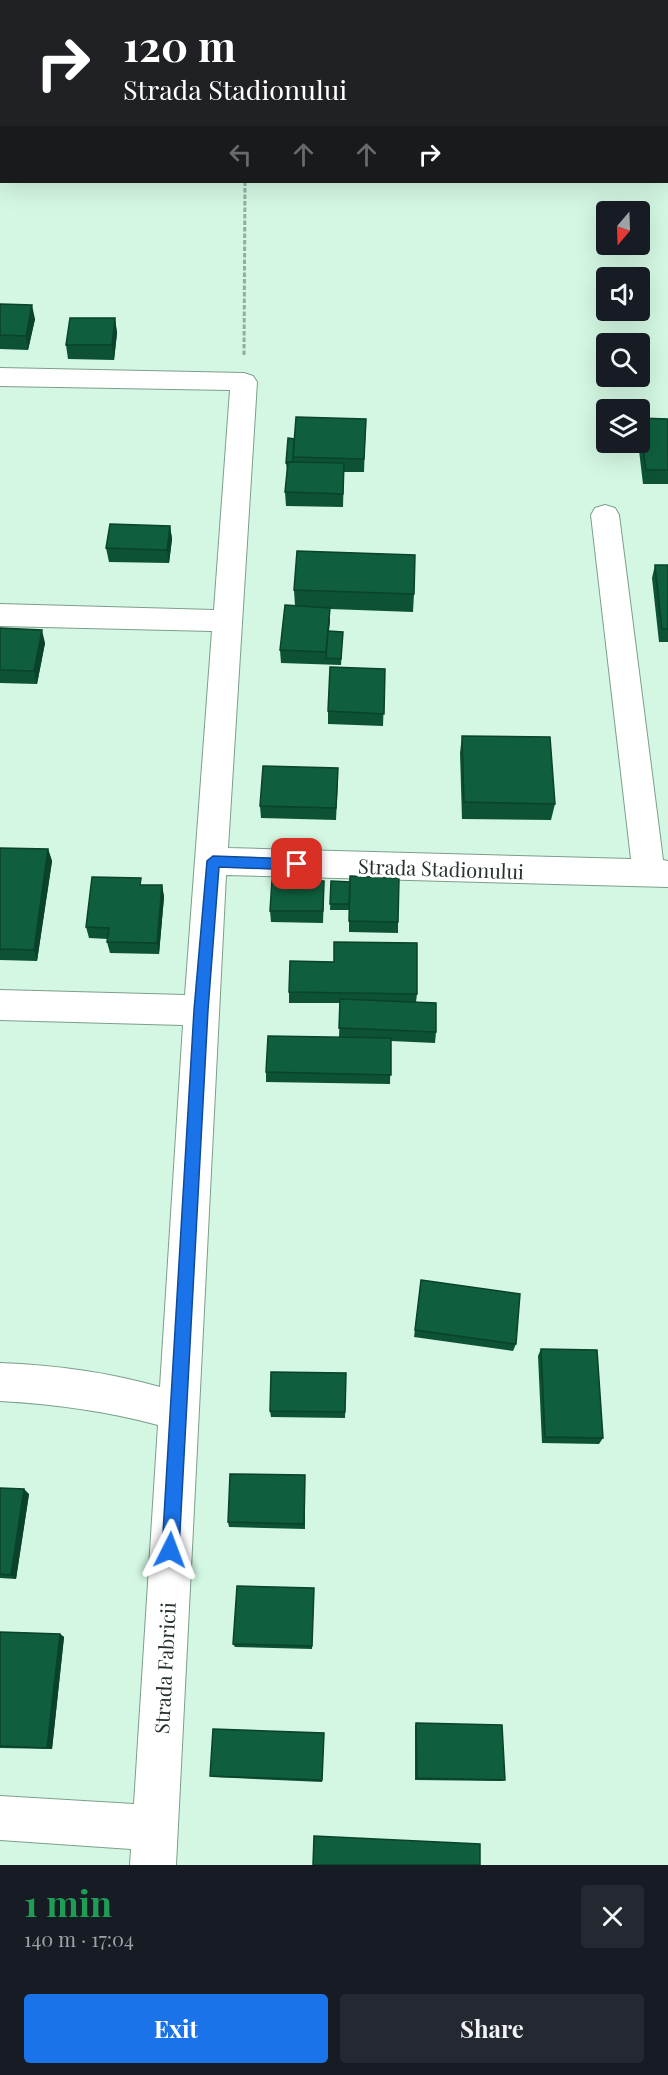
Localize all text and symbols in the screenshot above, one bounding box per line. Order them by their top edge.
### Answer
text: 120 m [123,17,236,73]
icon: right [24,24,102,102]
text: Strada Stadionului [123,71,347,107]
icon: left [224,138,257,171]
icon: ahead [287,138,320,171]
icon: ahead [350,138,383,171]
icon: right [413,138,446,171]
north arrow [596,201,650,255]
map controls [596,201,650,453]
button: sound [596,267,650,321]
button: search [596,333,650,387]
button: layers [596,399,650,453]
pin [271,838,322,889]
icon: arrive [280,847,313,880]
street label: Strada Stadionului [358,852,525,884]
position arrow [138,1518,202,1582]
street label: Strada Fabricii [147,1601,181,1734]
text: 1 min [24,1878,112,1926]
button: close [581,1885,644,1948]
text: 140 m · 17:04 [24,1925,134,1952]
button: Exit [24,1994,328,2063]
button: Share [340,1994,644,2063]

